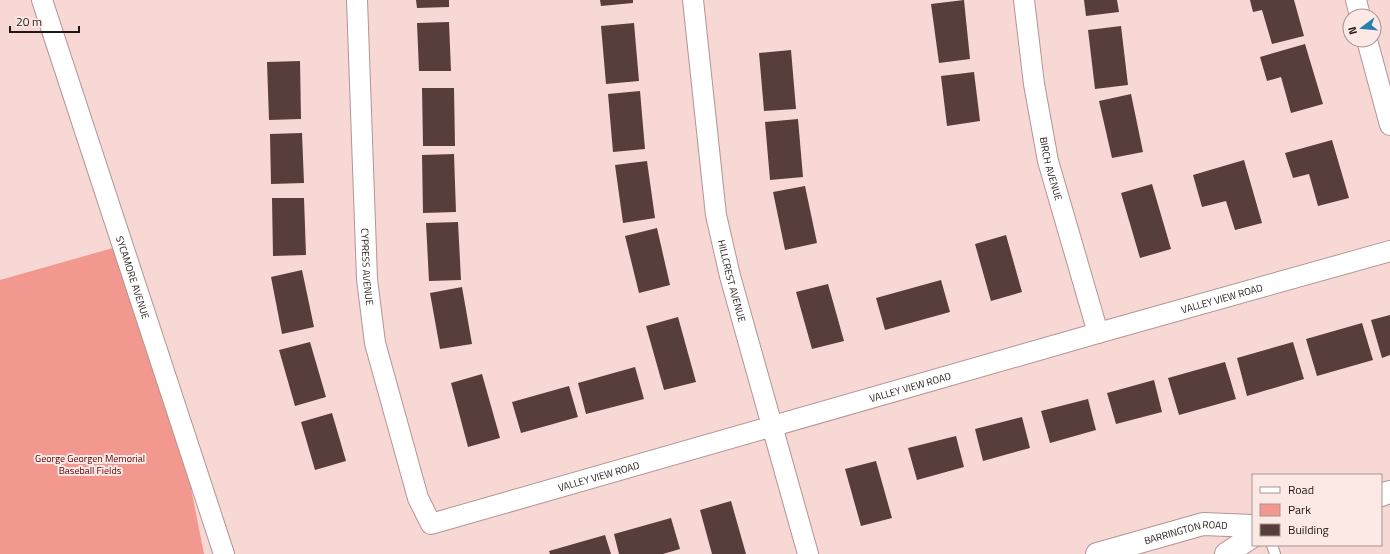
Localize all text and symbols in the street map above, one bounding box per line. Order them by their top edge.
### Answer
scale bar [10,8,79,34]
north arrow [1342,8,1382,48]
text: 20 m [16,12,42,31]
text: N [1344,25,1361,37]
street label: BIRCH AVENUE [1036,136,1067,203]
street label: CYPRESS AVENUE [358,228,378,307]
street label: SYCAMORE AVENUE [113,234,154,321]
street label: HILLCREST AVENUE [714,238,750,324]
street label: VALLEY VIEW ROAD [1179,280,1264,317]
street label: VALLEY VIEW ROAD [868,368,953,406]
park label: George Georgen Memorial Baseball Fields [35,451,145,478]
street label: VALLEY VIEW ROAD [556,457,641,495]
legend [1252,474,1382,546]
text: Road [1288,480,1314,499]
text: Park [1288,500,1311,519]
street label: BARRINGTON ROAD [1142,516,1228,548]
text: Building [1288,520,1329,539]

